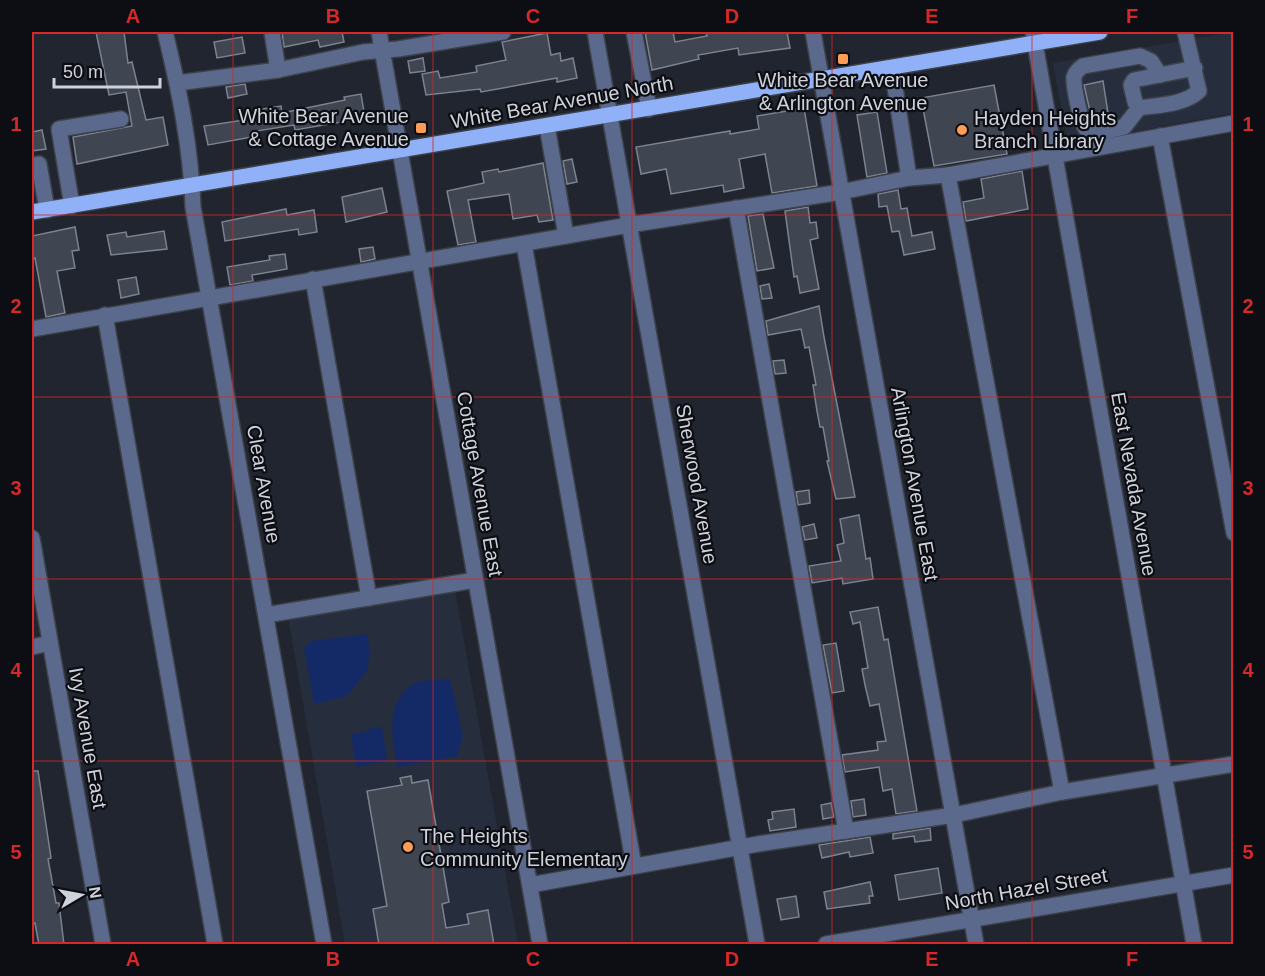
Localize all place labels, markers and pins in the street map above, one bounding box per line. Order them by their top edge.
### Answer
marker: White Bear Avenue & Arlington Avenue [836,52,850,66]
place label: White Bear Avenue & Arlington Avenue [758,69,928,114]
place label: White Bear Avenue & Cottage Avenue [238,105,409,150]
place label: Hayden Heights Branch Library [974,107,1116,152]
marker: White Bear Avenue & Cottage Avenue [414,121,428,135]
marker: Hayden Heights Branch Library [955,123,969,137]
place label: The Heights Community Elementary [420,825,628,870]
marker: The Heights Community Elementary [401,840,415,854]

